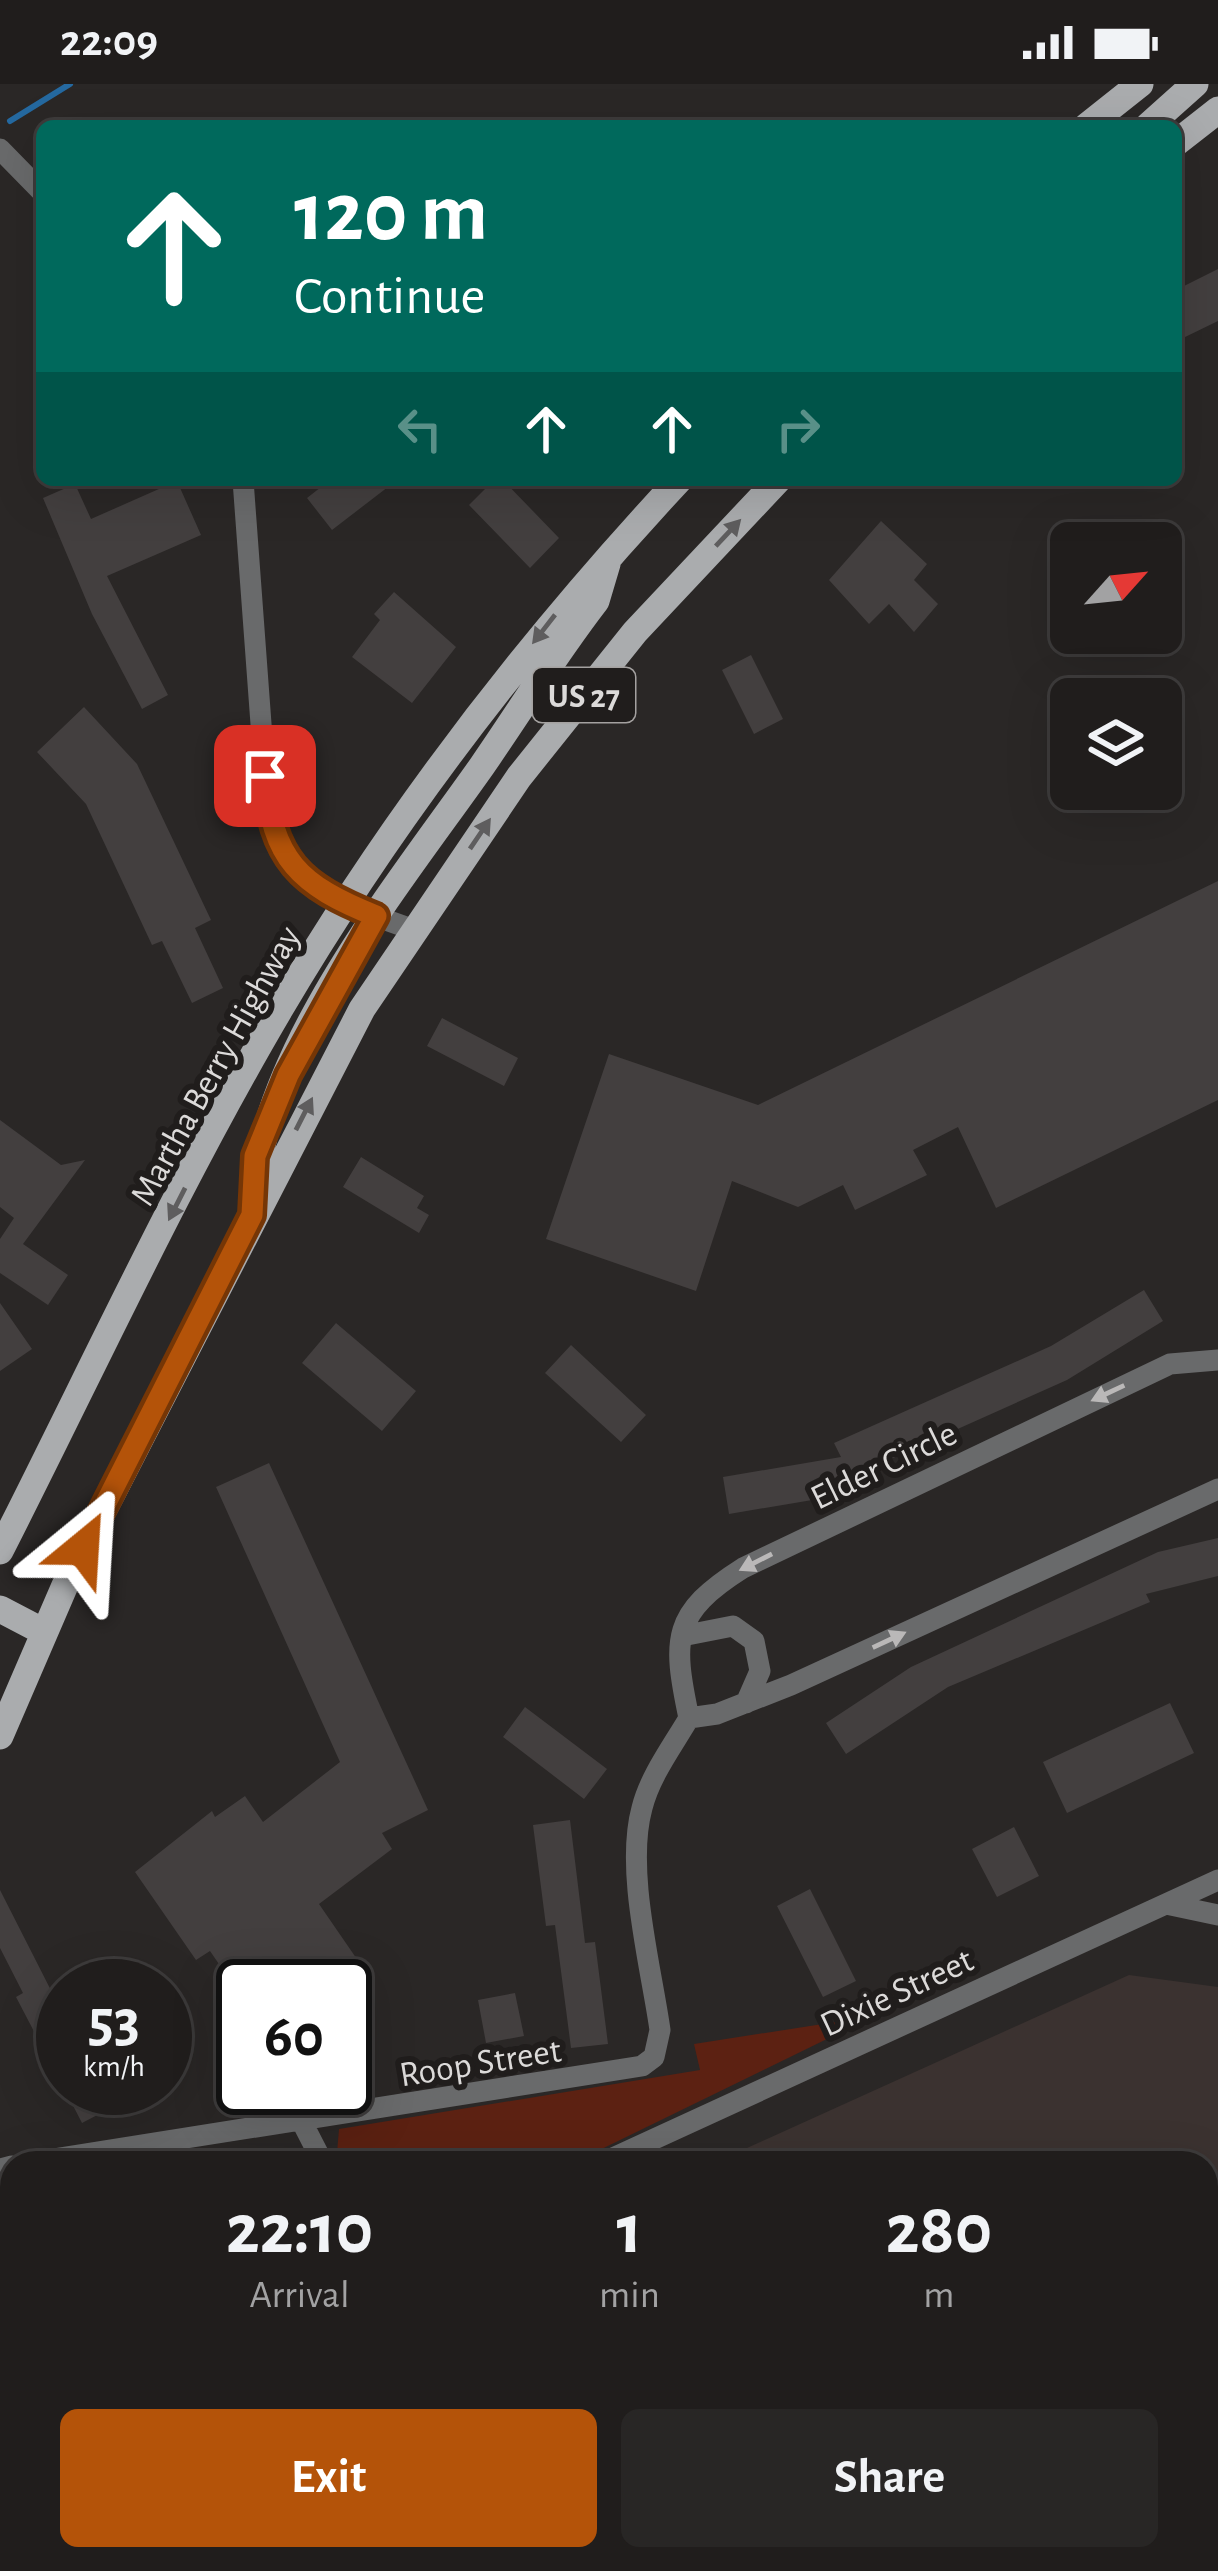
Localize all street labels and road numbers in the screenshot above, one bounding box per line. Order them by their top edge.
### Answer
road number: US 27 [533,668,635,722]
street label: Martha Berry Highway [124,920,307,1212]
street label: Elder Circle [805,1415,963,1516]
street label: Dixie Street [815,1942,979,2044]
street label: Roop Street [397,2032,564,2094]

